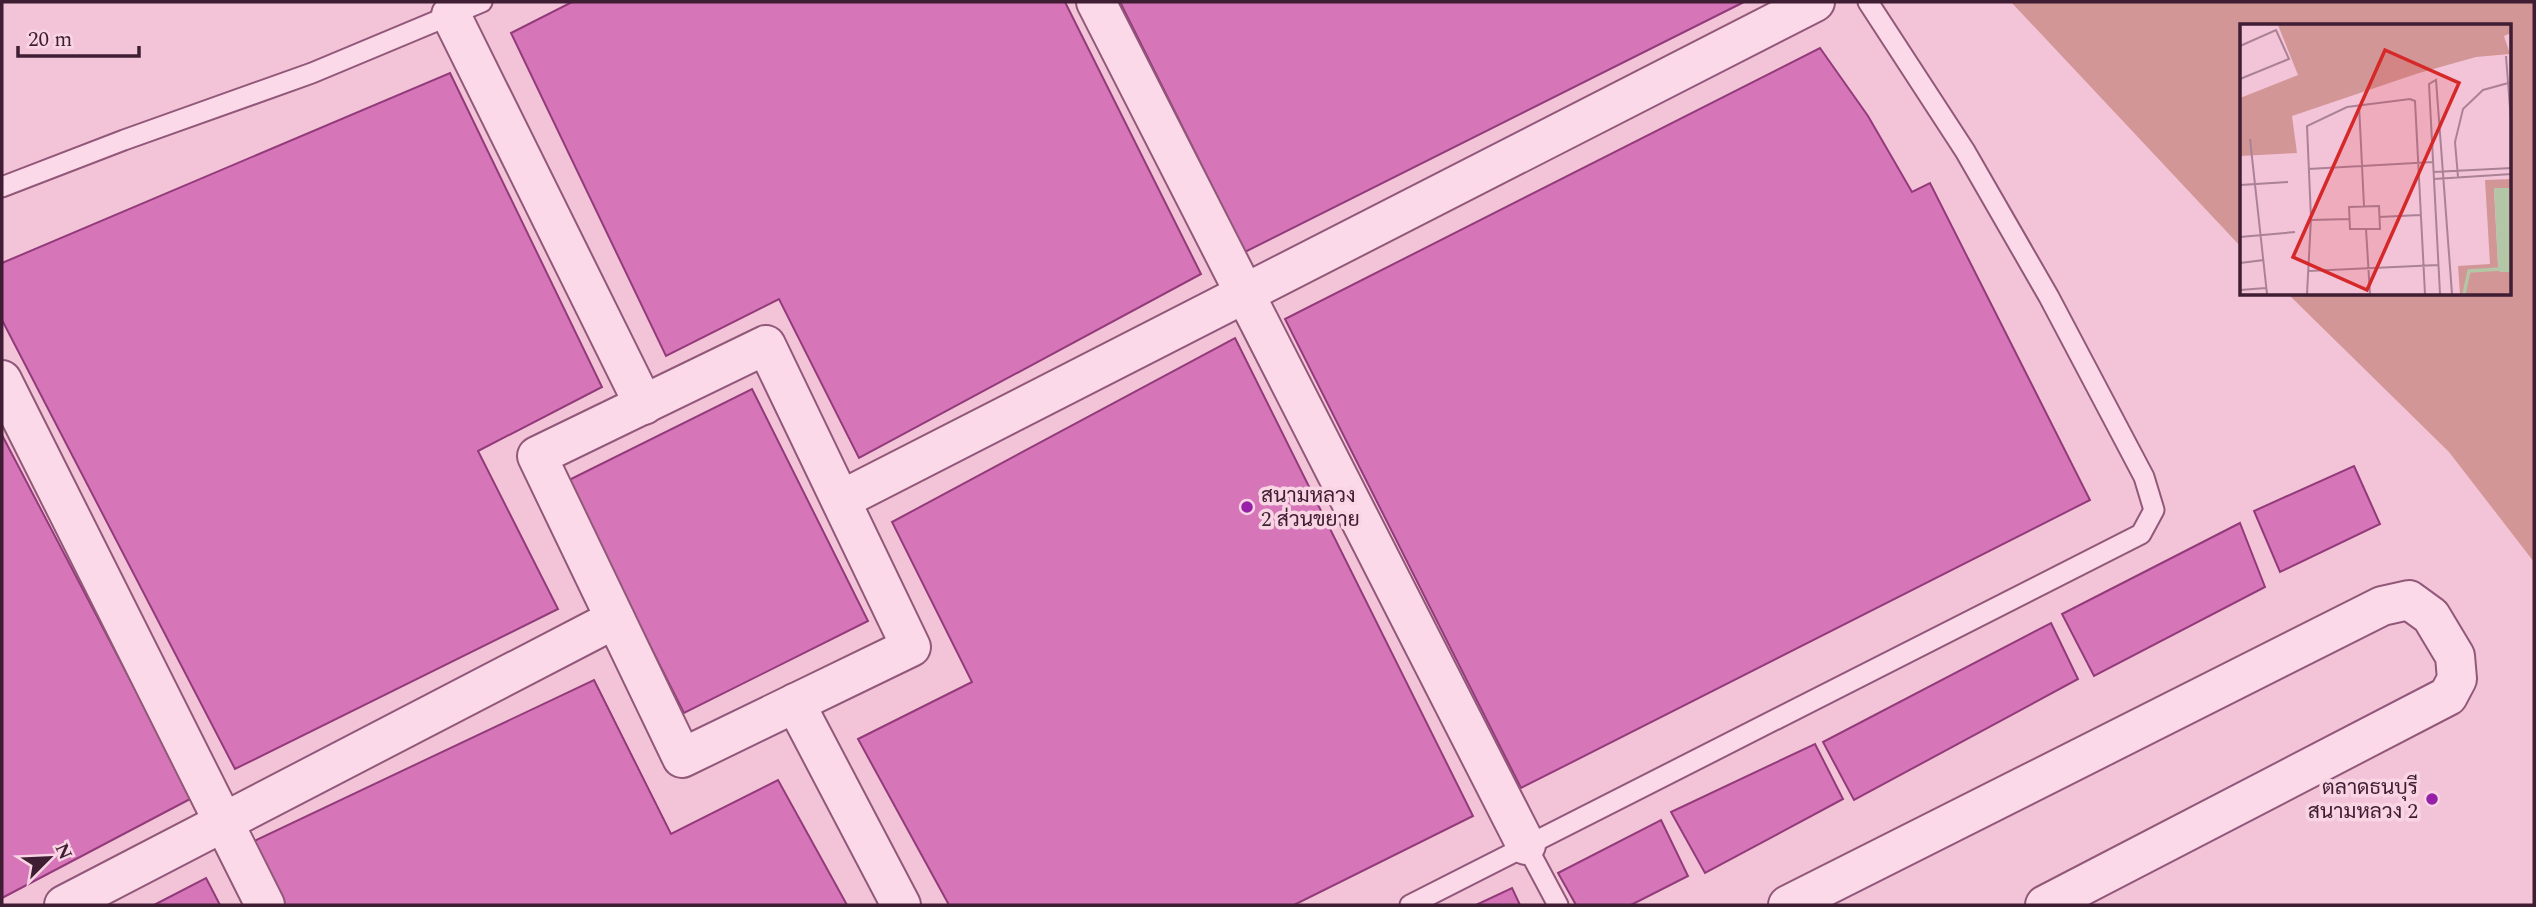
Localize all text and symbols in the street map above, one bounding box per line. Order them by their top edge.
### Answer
scale bar [18,14,138,58]
text: 20 m [28,24,72,56]
inset map [2240,24,2512,296]
place label: สนามหลวง 2 ส่วนขยาย [1261,480,1360,536]
marker: สนามหลวง 2 ส่วนขยาย [1239,499,1255,515]
place label: ตลาดธนบุรี สนามหลวง 2 [2308,772,2418,828]
marker: ตลาดธนบุรี สนามหลวง 2 [2424,791,2440,807]
north arrow [14,823,84,893]
text: N [47,839,80,865]

